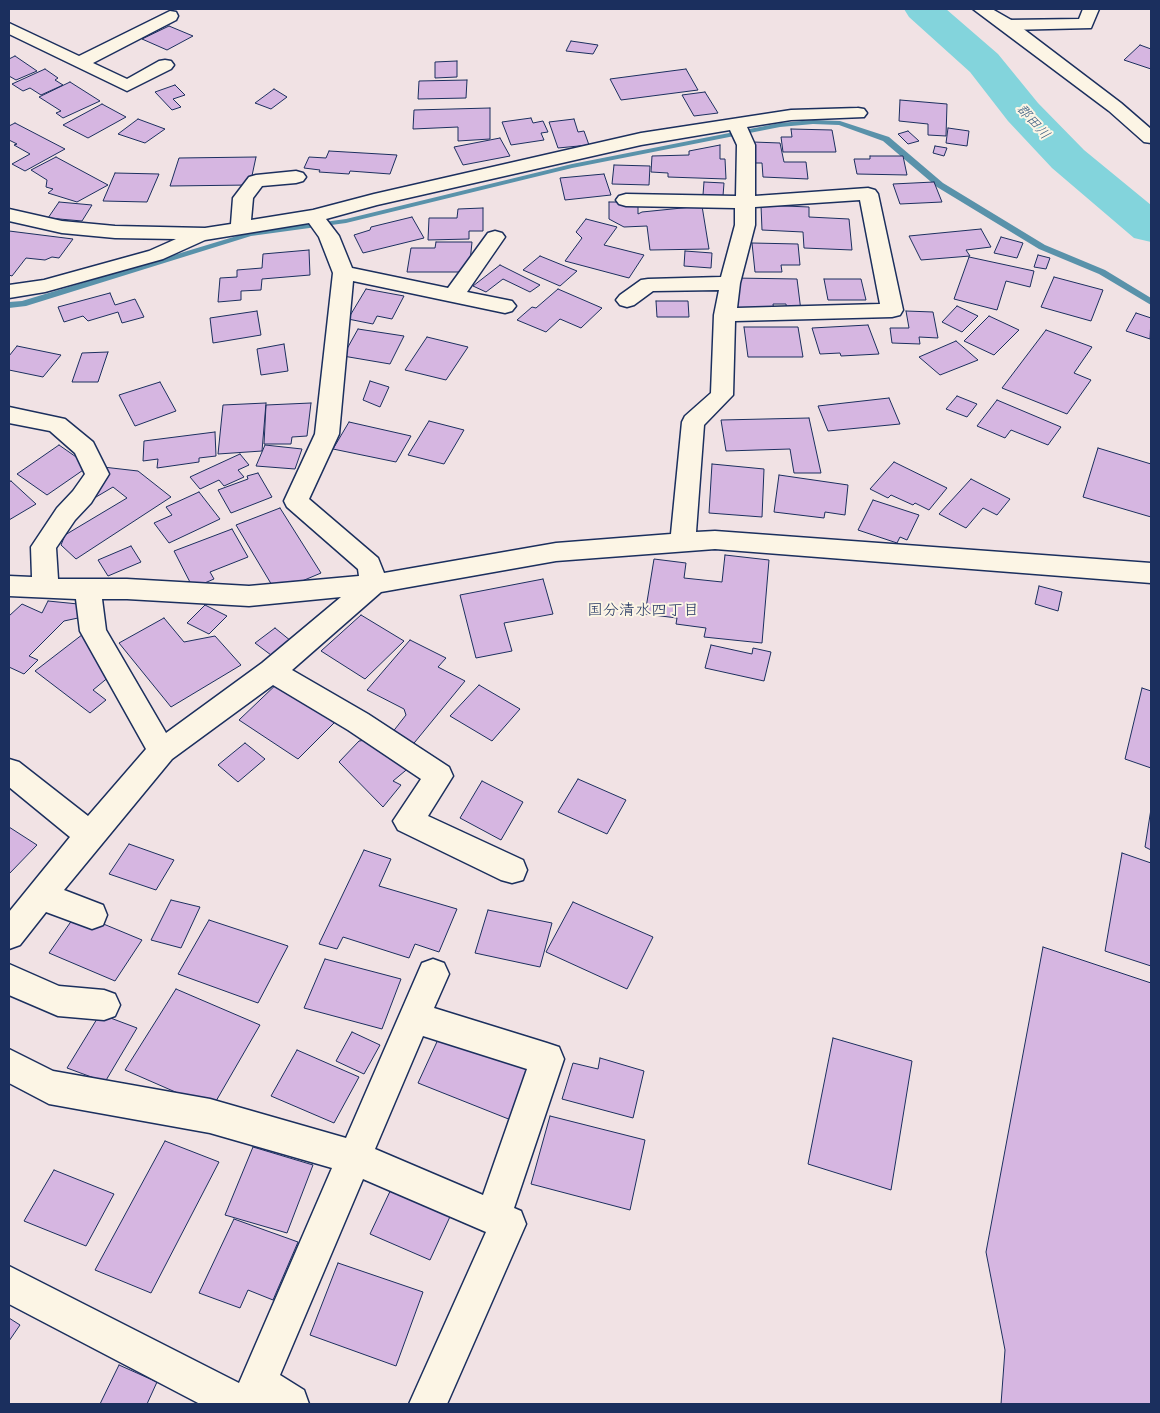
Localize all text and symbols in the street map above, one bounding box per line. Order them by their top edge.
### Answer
water label: 郡田川 [1013,101,1053,143]
district label: 国分清水四丁目 [587,601,699,621]

